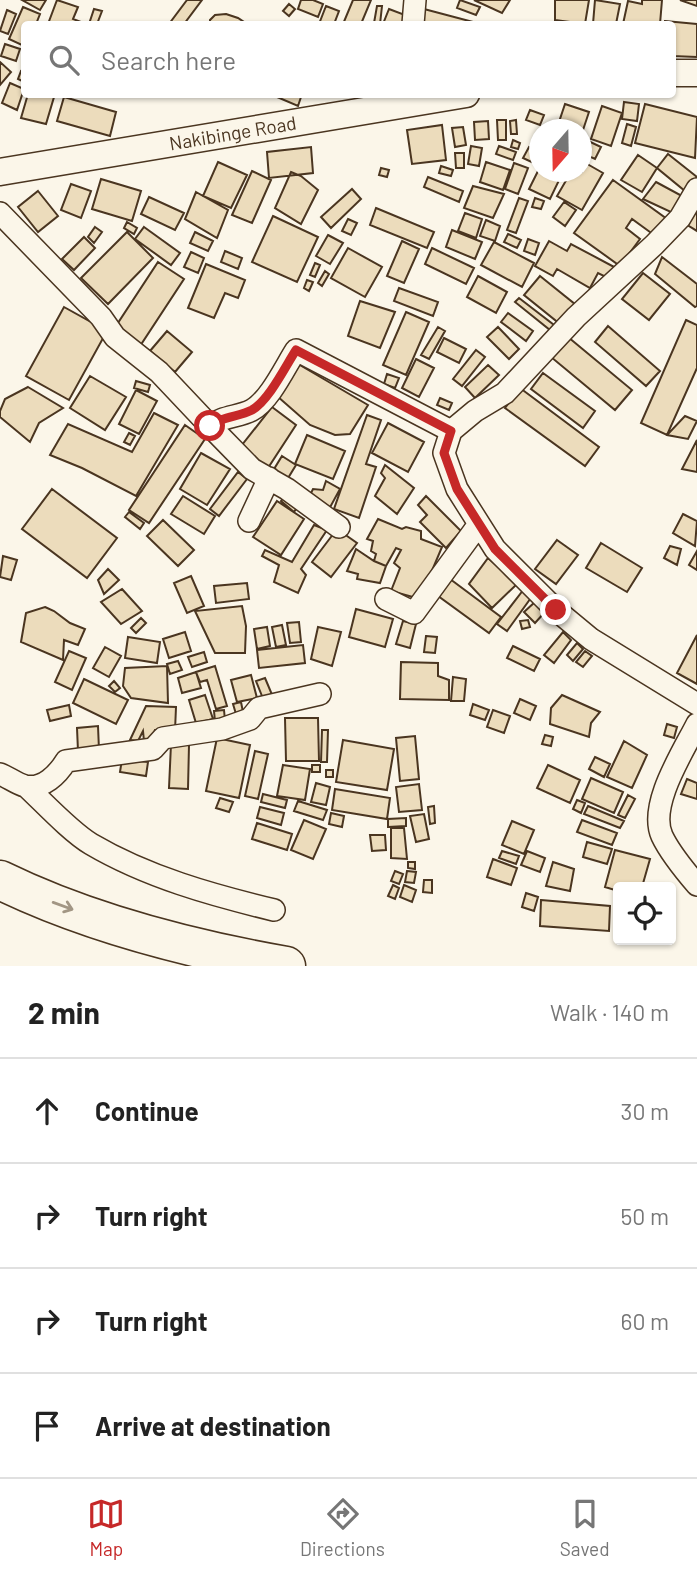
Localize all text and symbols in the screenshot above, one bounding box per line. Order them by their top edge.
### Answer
search box [21,21,676,98]
icon: search [45,41,83,79]
text: Search here [101,44,236,75]
street label: Nakibinge Road [167,111,298,155]
north arrow [529,119,592,182]
route start [194,410,225,441]
route end [540,594,571,625]
map controls [613,882,676,945]
button: locate [613,882,676,945]
one-way arrow [52,900,74,913]
text: 2 min [28,994,100,1030]
text: Walk · 140 m [550,998,669,1026]
icon: ahead [28,1092,66,1130]
text: Continue [95,1095,199,1126]
text: 30 m [621,1097,669,1125]
icon: right [28,1197,66,1235]
text: Turn right [95,1200,208,1231]
text: 50 m [621,1202,669,1230]
icon: right [28,1302,66,1340]
text: Turn right [95,1305,208,1336]
text: 60 m [621,1307,669,1335]
icon: arrive [28,1407,66,1445]
text: Arrive at destination [95,1410,331,1441]
tab: Map [87,1495,125,1560]
tab: Directions [300,1495,385,1560]
tab: Saved [560,1495,610,1560]

